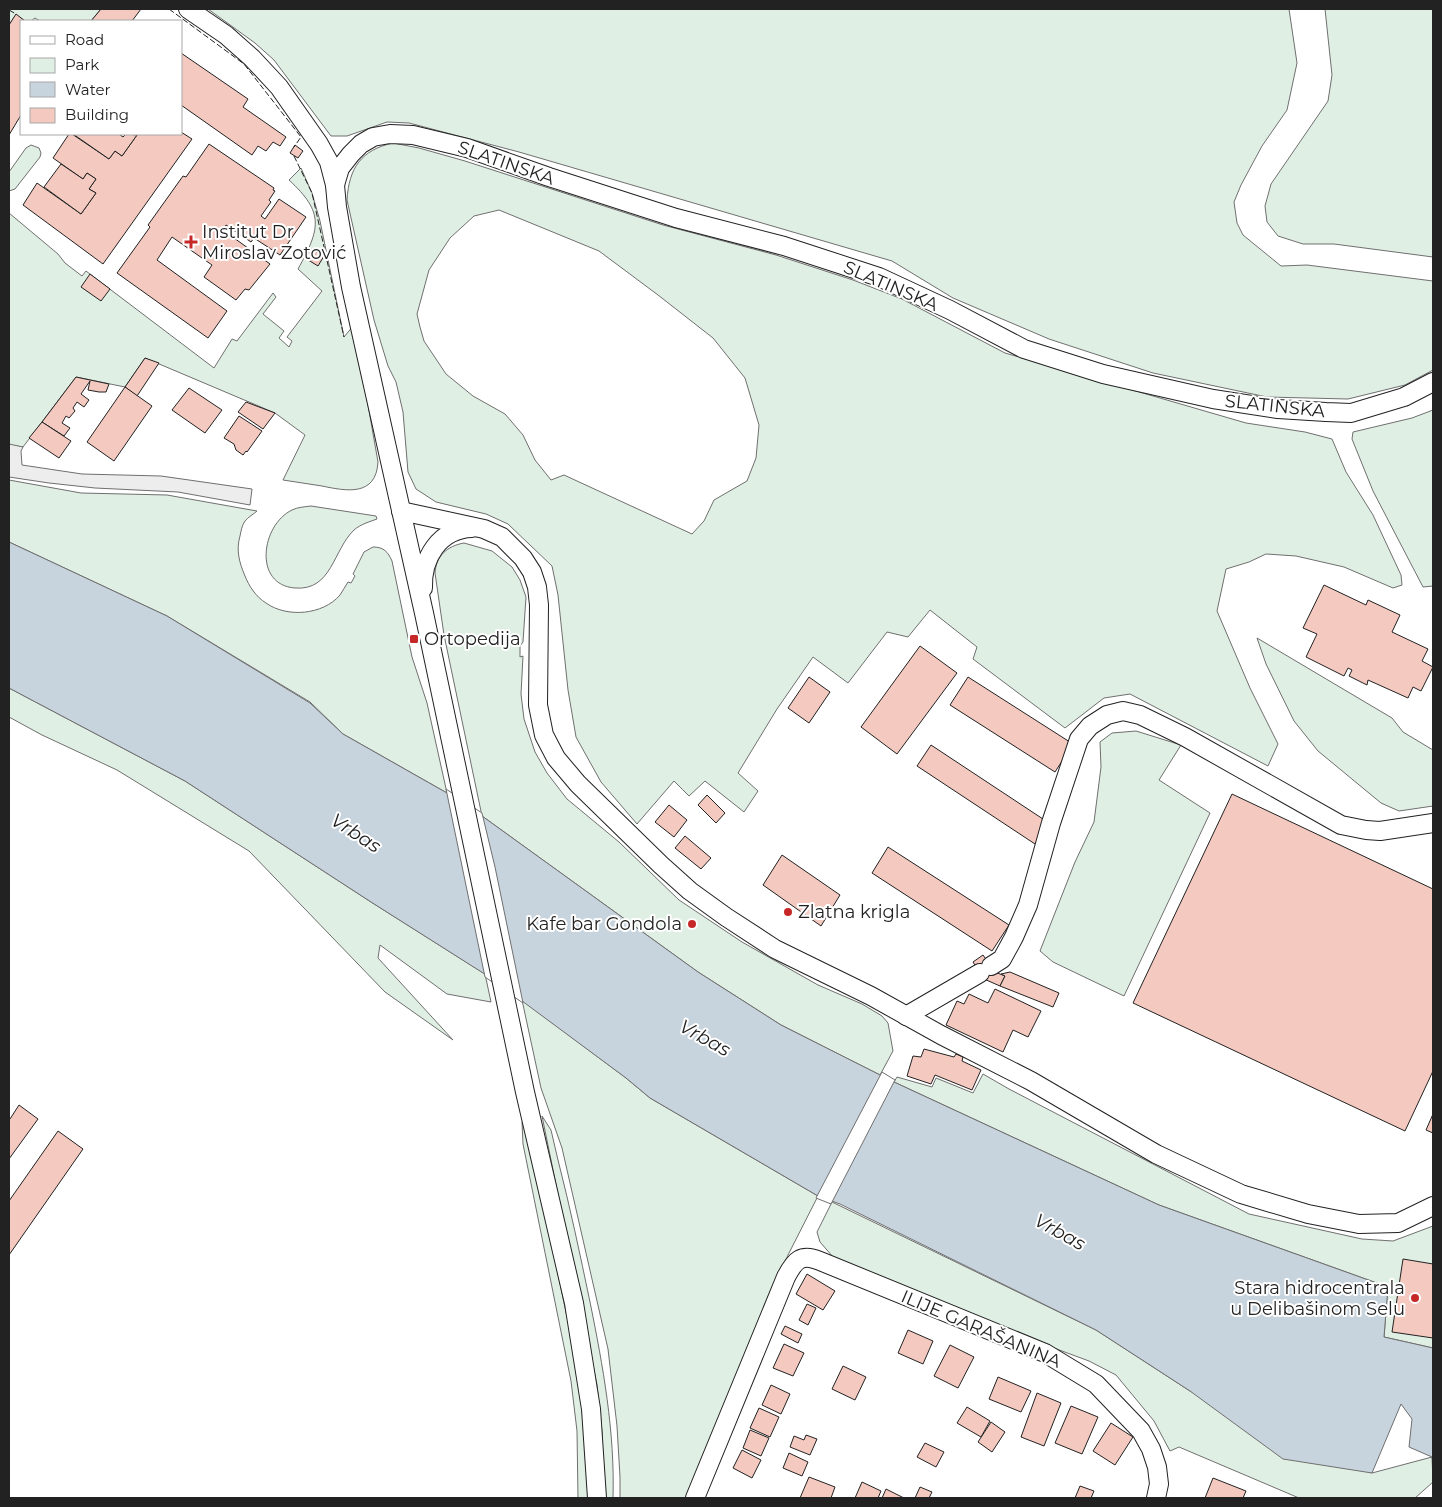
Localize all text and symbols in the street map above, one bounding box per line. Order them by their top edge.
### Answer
legend [20,20,182,135]
text: Road [65,30,104,49]
text: Park [65,55,99,74]
text: Water [65,80,111,99]
text: Building [65,105,129,124]
street label: SLATINSKA [455,136,557,190]
place label: Institut Dr Miroslav Zotović [202,221,346,264]
marker: Institut Dr Miroslav Zotović [184,235,198,249]
street label: SLATINSKA [840,256,942,316]
street label: SLATINSKA [1224,390,1326,422]
place label: Ortopedija [424,628,521,650]
marker: Ortopedija [408,633,420,645]
water label: Vrbas [327,808,385,858]
place label: Zlatna krigla [798,901,910,923]
marker: Zlatna krigla [782,906,794,918]
place label: Kafe bar Gondola [526,913,682,935]
marker: Kafe bar Gondola [686,918,698,930]
water label: Vrbas [675,1015,735,1061]
water label: Vrbas [1030,1209,1090,1255]
place label: Stara hidrocentrala u Delibašinom Selu [1230,1277,1405,1320]
street label: ILIJE GARAŠANINA [898,1285,1064,1373]
marker: Stara hidrocentrala u Delibašinom Selu [1409,1292,1421,1304]

